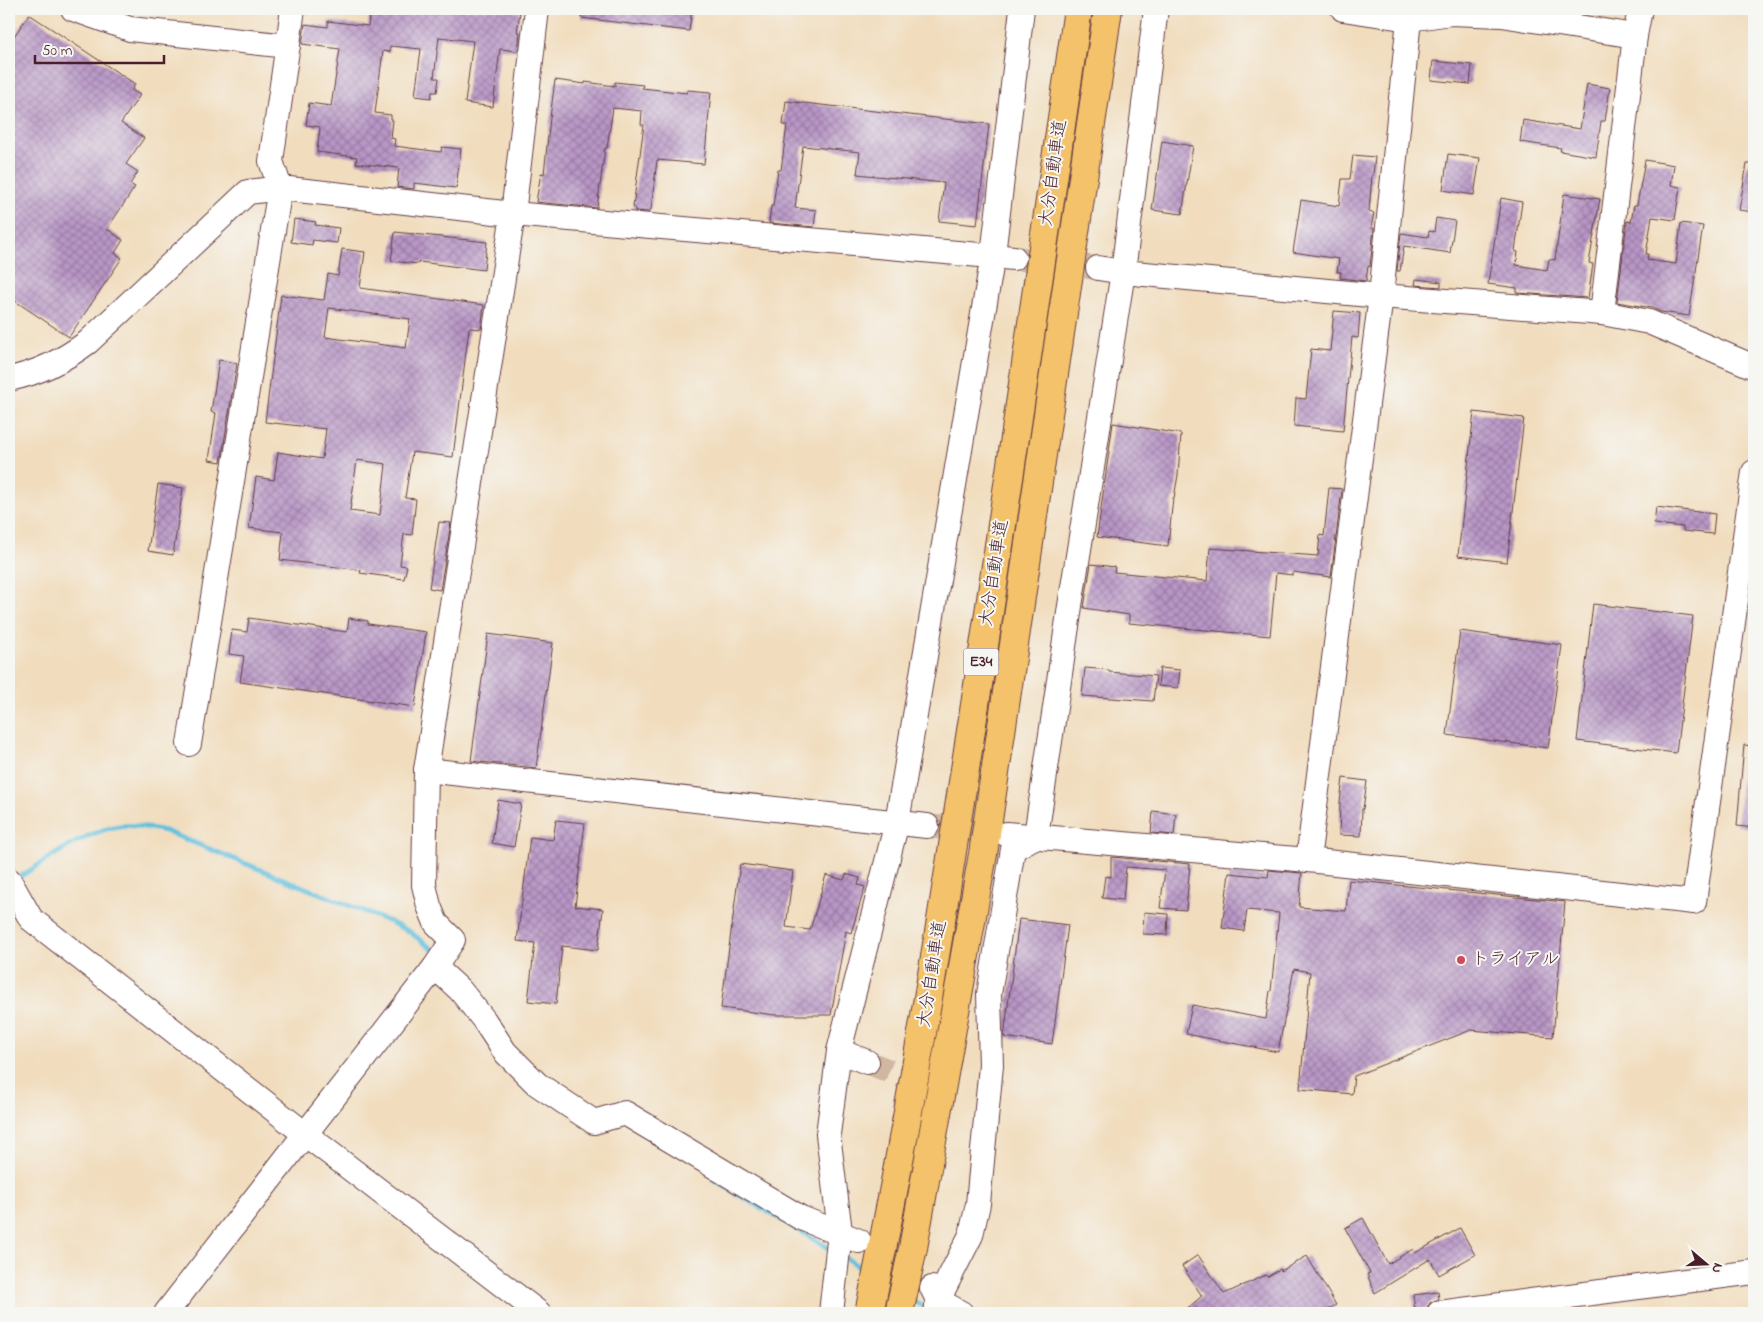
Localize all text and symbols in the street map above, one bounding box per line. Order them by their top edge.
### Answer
scale bar [35,32,164,64]
text: 50 m [42,40,73,62]
street label: 大分自動車道 [1034,118,1074,228]
street label: 大分自動車道 [974,518,1016,628]
road number: E34 [964,649,998,676]
street label: 大分自動車道 [912,919,954,1029]
place label: トライアル [1471,947,1559,973]
marker: トライアル [1455,954,1467,966]
north arrow [1680,1240,1730,1290]
text: N [1705,1260,1728,1276]

